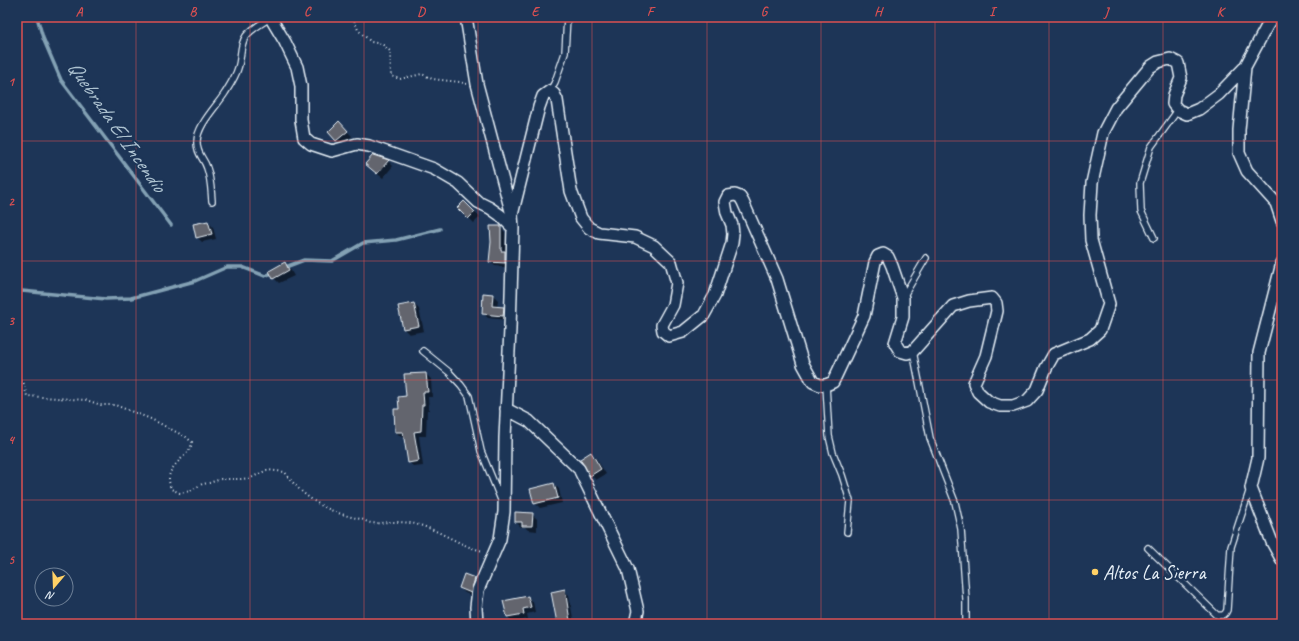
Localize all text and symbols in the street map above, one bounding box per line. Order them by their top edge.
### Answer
text: A [76,4,84,20]
text: B [190,4,198,20]
text: C [304,4,312,20]
text: D [417,4,426,20]
text: E [532,4,541,20]
text: F [647,4,656,20]
text: G [761,4,769,20]
text: H [874,4,884,20]
text: I [989,4,998,20]
text: J [1103,4,1110,20]
text: K [1217,4,1227,20]
water label: Quebrada El Incendio [62,55,173,199]
text: 1 [8,74,16,90]
text: 2 [8,194,15,210]
text: 3 [8,313,15,329]
text: 4 [8,432,16,448]
text: 5 [8,552,15,568]
place label: Altos La Sierra [1103,560,1207,585]
north arrow [34,567,74,607]
marker: Altos La Sierra [1090,567,1100,577]
text: N [43,588,56,604]

